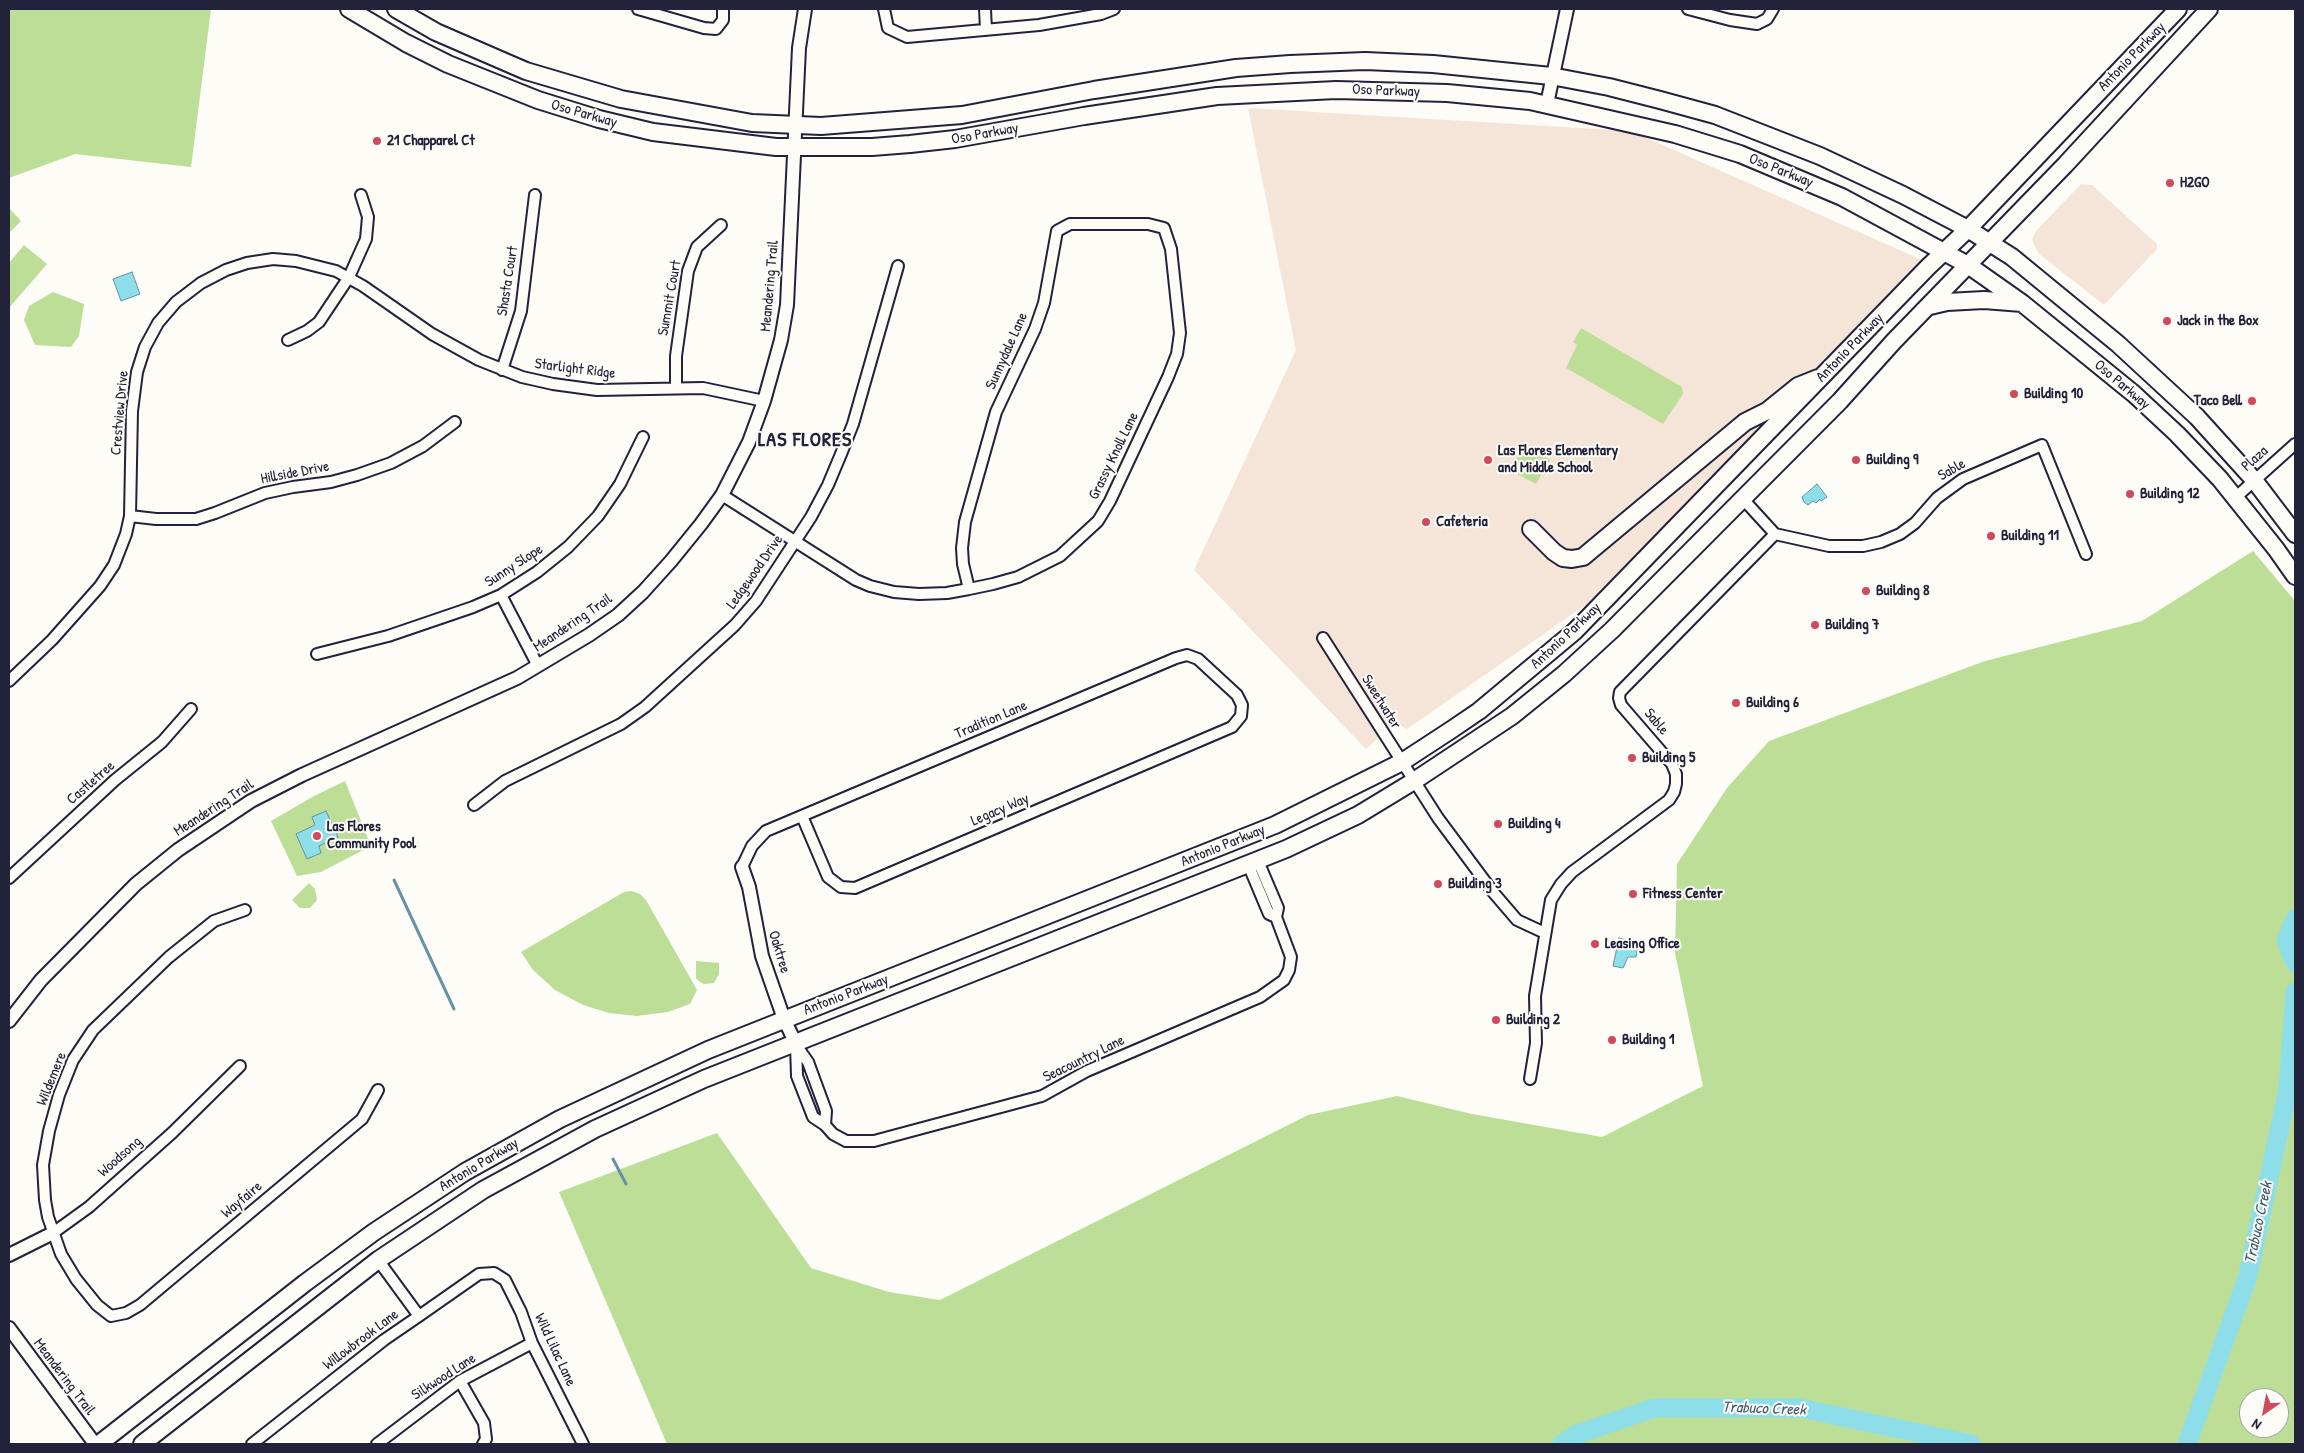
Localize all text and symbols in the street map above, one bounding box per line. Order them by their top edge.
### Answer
street label: Antonio Parkway [2095,19,2169,95]
street label: Oso Parkway [1352,81,1420,101]
street label: Oso Parkway [549,96,619,132]
street label: Oso Parkway [950,119,1020,149]
place label: 21 Chapparel Ct [387,132,475,150]
marker: 21 Chapparel Ct [371,135,383,147]
street label: Oso Parkway [1746,150,1816,192]
place label: H2GO [2180,174,2210,192]
marker: H2GO [2164,177,2176,189]
street label: Meandering Trail [757,240,783,332]
street label: Shasta Court [494,245,522,317]
street label: Summit Court [654,259,686,337]
street label: Sunnydale Lane [982,310,1032,392]
street label: Antonio Parkway [1813,310,1887,386]
place label: Jack in the Box [2177,312,2259,330]
marker: Jack in the Box [2161,315,2173,327]
street label: Starlight Ridge [534,355,616,383]
street label: Oso Parkway [2090,356,2154,414]
street label: Crestview Drive [107,370,133,456]
place label: Building 10 [2024,385,2083,403]
marker: Building 10 [2008,388,2020,400]
place label: Taco Bell [2194,392,2242,410]
marker: Taco Bell [2246,395,2258,407]
street label: Grassy Knoll Lane [1085,409,1143,503]
district label: LAS FLORES [757,429,853,453]
place label: Las Flores Elementary and Middle School [1498,442,1618,477]
street label: Plaza [2238,442,2272,476]
place label: Building 9 [1866,451,1919,469]
marker: Las Flores Elementary and Middle School [1482,454,1494,466]
marker: Building 9 [1850,454,1862,466]
street label: Sable [1935,455,1969,485]
street label: Hillside Drive [259,458,331,488]
place label: Building 12 [2140,485,2200,503]
marker: Building 12 [2124,488,2136,500]
place label: Cafeteria [1436,513,1488,531]
marker: Cafeteria [1420,516,1432,528]
place label: Building 11 [2001,527,2059,545]
marker: Building 11 [1985,530,1997,542]
street label: Ledgewood Drive [723,531,787,613]
street label: Sunny Slope [482,541,546,591]
place label: Building 8 [1876,582,1930,600]
marker: Building 8 [1860,585,1872,597]
street label: Meandering Trail [530,590,616,656]
street label: Antonio Parkway [1527,599,1605,673]
place label: Building 7 [1825,616,1879,634]
marker: Building 7 [1809,619,1821,631]
street label: Sweetwater [1357,672,1405,732]
place label: Building 6 [1746,694,1799,712]
street label: Tradition Lane [952,697,1030,743]
marker: Building 6 [1730,697,1742,709]
street label: Sable [1640,705,1672,739]
place label: Building 5 [1642,749,1695,767]
marker: Building 5 [1626,752,1638,764]
street label: Castletree [63,757,119,809]
street label: Meandering Trail [171,776,257,840]
street label: Legacy Way [968,790,1032,830]
place label: Building 4 [1508,815,1561,833]
place label: Las Flores Community Pool [327,818,416,853]
marker: Building 4 [1492,818,1504,830]
street label: Antonio Parkway [1178,821,1268,871]
marker: Las Flores Community Pool [311,830,323,842]
place label: Building 3 [1448,875,1502,893]
marker: Building 3 [1432,878,1444,890]
place label: Fitness Center [1643,885,1723,903]
marker: Fitness Center [1627,888,1639,900]
street label: Oaktree [764,929,794,975]
place label: Leasing Office [1605,935,1680,953]
marker: Leasing Office [1589,938,1601,950]
street label: Antonio Parkway [801,971,891,1019]
place label: Building 2 [1506,1011,1560,1029]
marker: Building 2 [1490,1014,1502,1026]
place label: Building 1 [1622,1031,1675,1049]
street label: Seacountry Lane [1040,1032,1128,1086]
marker: Building 1 [1606,1034,1618,1046]
street label: Wildemere [33,1050,71,1108]
street label: Woodsong [94,1133,146,1181]
street label: Antonio Parkway [436,1134,522,1196]
street label: Wayfaire [218,1178,266,1222]
water label: Trabuco Creek [2241,1180,2277,1266]
street label: Willowbrook Lane [320,1306,402,1374]
street label: Wild Lilac Lane [530,1311,580,1389]
street label: Meandering Trail [29,1335,99,1419]
street label: Silkwood Lane [408,1350,480,1404]
north arrow [2239,1388,2289,1438]
water label: Trabuco Creek [1722,1398,1806,1420]
text: N [2248,1415,2264,1435]

